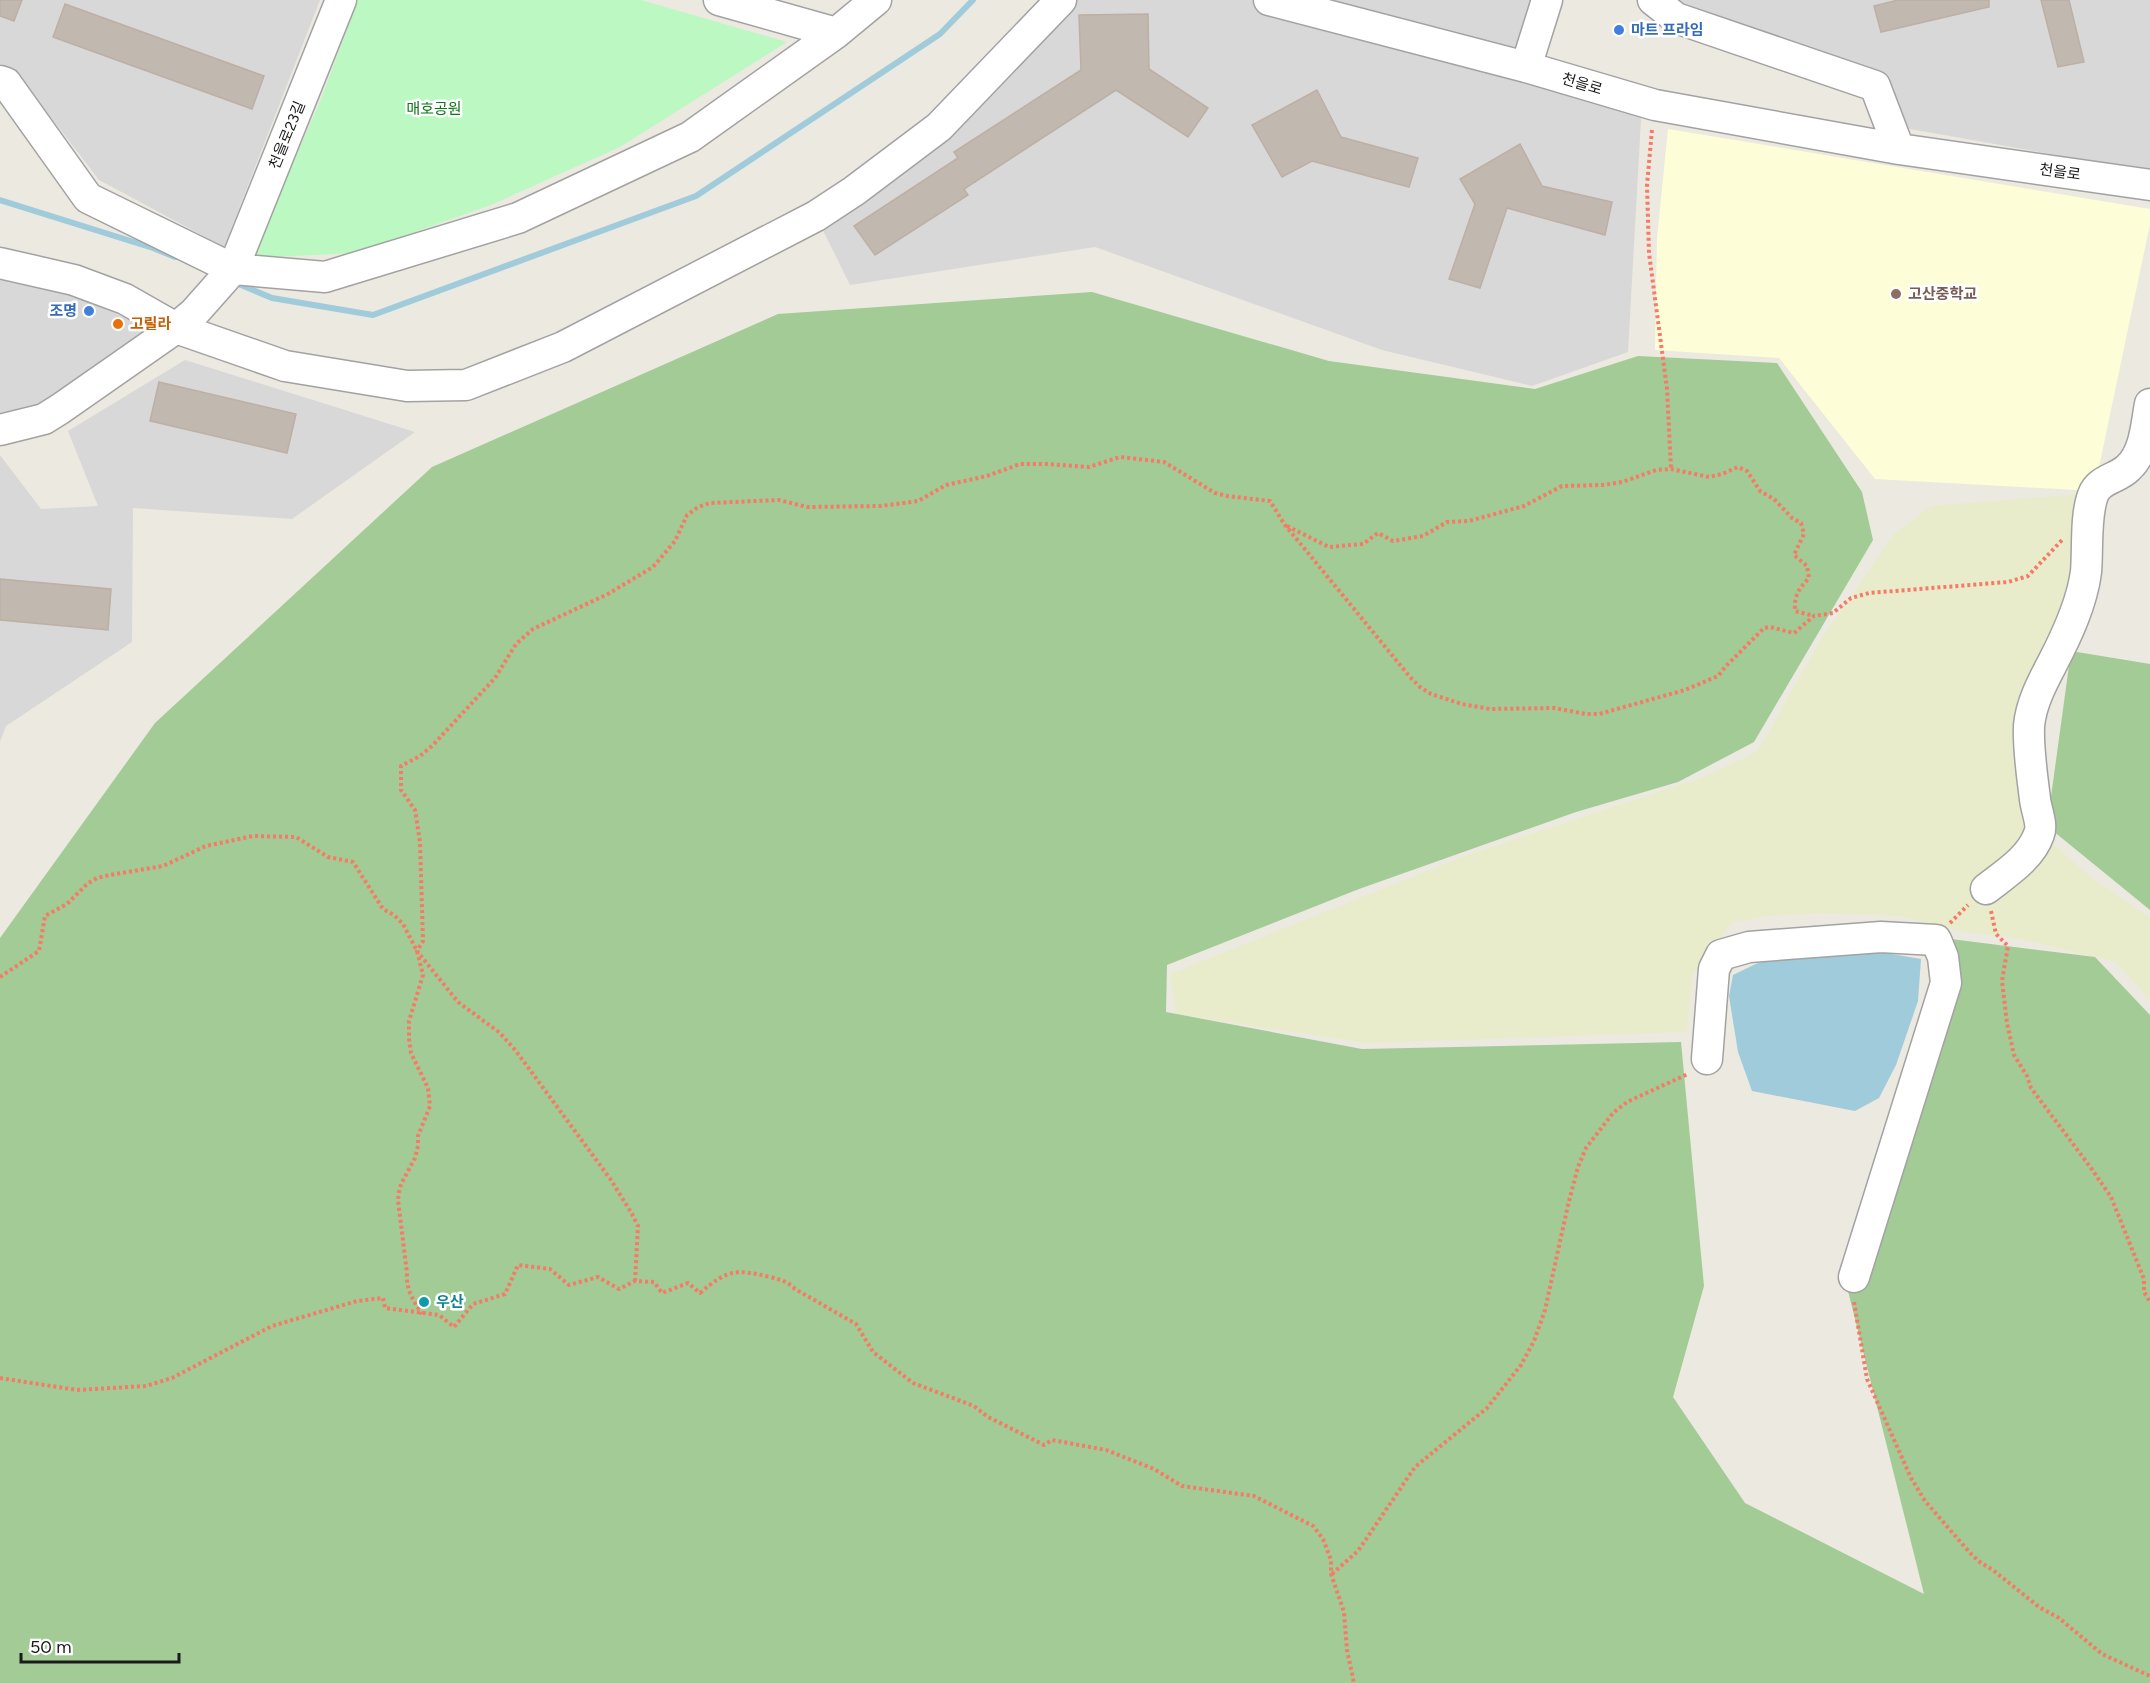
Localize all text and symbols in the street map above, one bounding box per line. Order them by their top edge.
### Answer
place label: 마트 프라임 [1631,21,1704,39]
marker: 마트 프라임 [1612,23,1626,37]
street label: 천을로 [1560,69,1604,99]
street label: 천을로23길 [265,98,309,172]
park label: 매호공원 [406,100,462,118]
street label: 천을로 [2038,160,2082,184]
place label: 고산중학교 [1908,285,1977,303]
marker: 고산중학교 [1889,287,1903,301]
place label: 조명 [49,302,77,320]
marker: 조명 [82,304,96,318]
place label: 고릴라 [130,315,172,333]
marker: 고릴라 [111,317,125,331]
place label: 우산 [436,1293,464,1311]
marker: 우산 [417,1295,431,1309]
scale bar [21,1626,178,1664]
text: 50 m [30,1636,72,1658]

